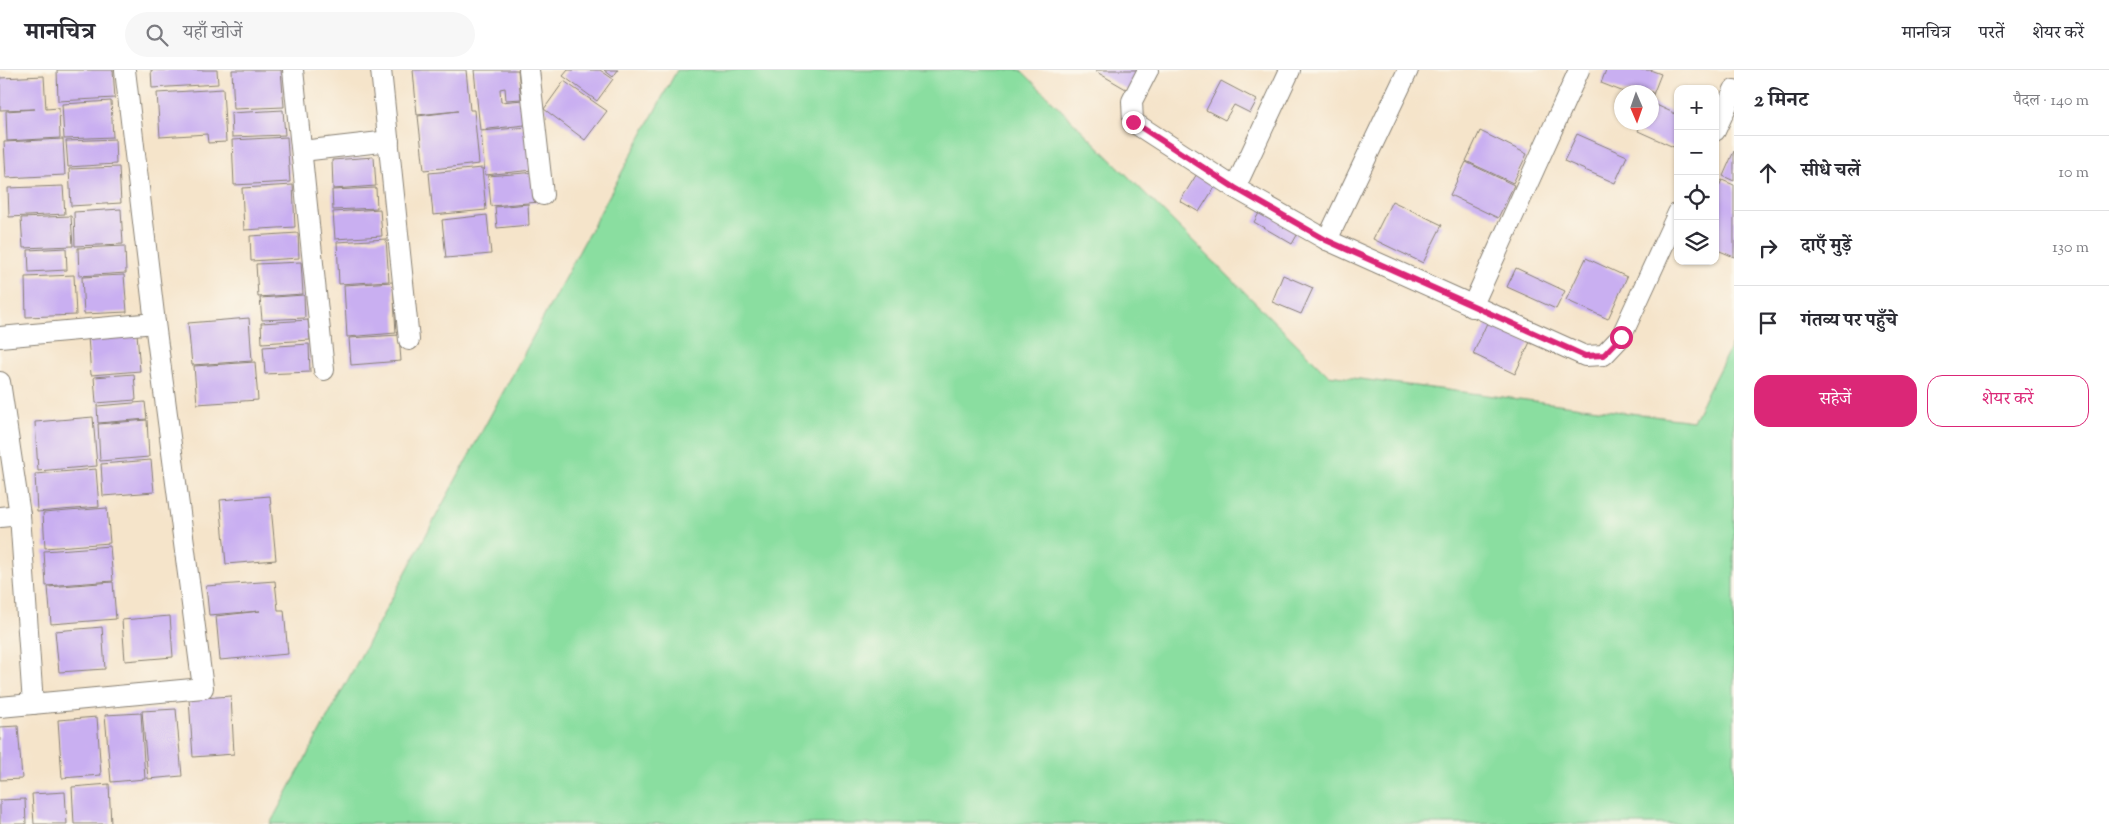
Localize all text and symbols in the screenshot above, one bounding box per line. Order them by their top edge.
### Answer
search box [125,12,475,57]
text: मानचित्र [25,16,95,50]
text: यहाँ खोजें [183,20,243,47]
icon: search [143,21,171,49]
text: मानचित्र [1902,21,1951,47]
text: परतें [1979,21,2004,47]
text: शेयर करें [2032,21,2084,47]
north arrow [1614,85,1659,130]
map controls [1674,85,1719,265]
button: + [1674,85,1719,130]
text: 2 मिनट [1754,86,1808,116]
text: पैदल · 140 m [2014,90,2089,113]
route end [1122,111,1145,134]
button: − [1674,130,1719,175]
text: सीधे चलें [1801,158,1860,185]
icon: ahead [1754,159,1782,187]
text: 10 m [2059,162,2089,185]
button: locate [1674,175,1719,220]
button: layers [1674,220,1719,265]
text: दाएँ मुड़ें [1801,233,1852,260]
icon: right [1754,234,1782,262]
text: 130 m [2052,237,2089,260]
text: गंतव्य पर पहुँचे [1801,308,1897,335]
icon: arrive [1754,309,1782,337]
route start [1610,326,1633,349]
button: सहेजें [1754,375,1917,427]
button: शेयर करें [1927,375,2089,427]

